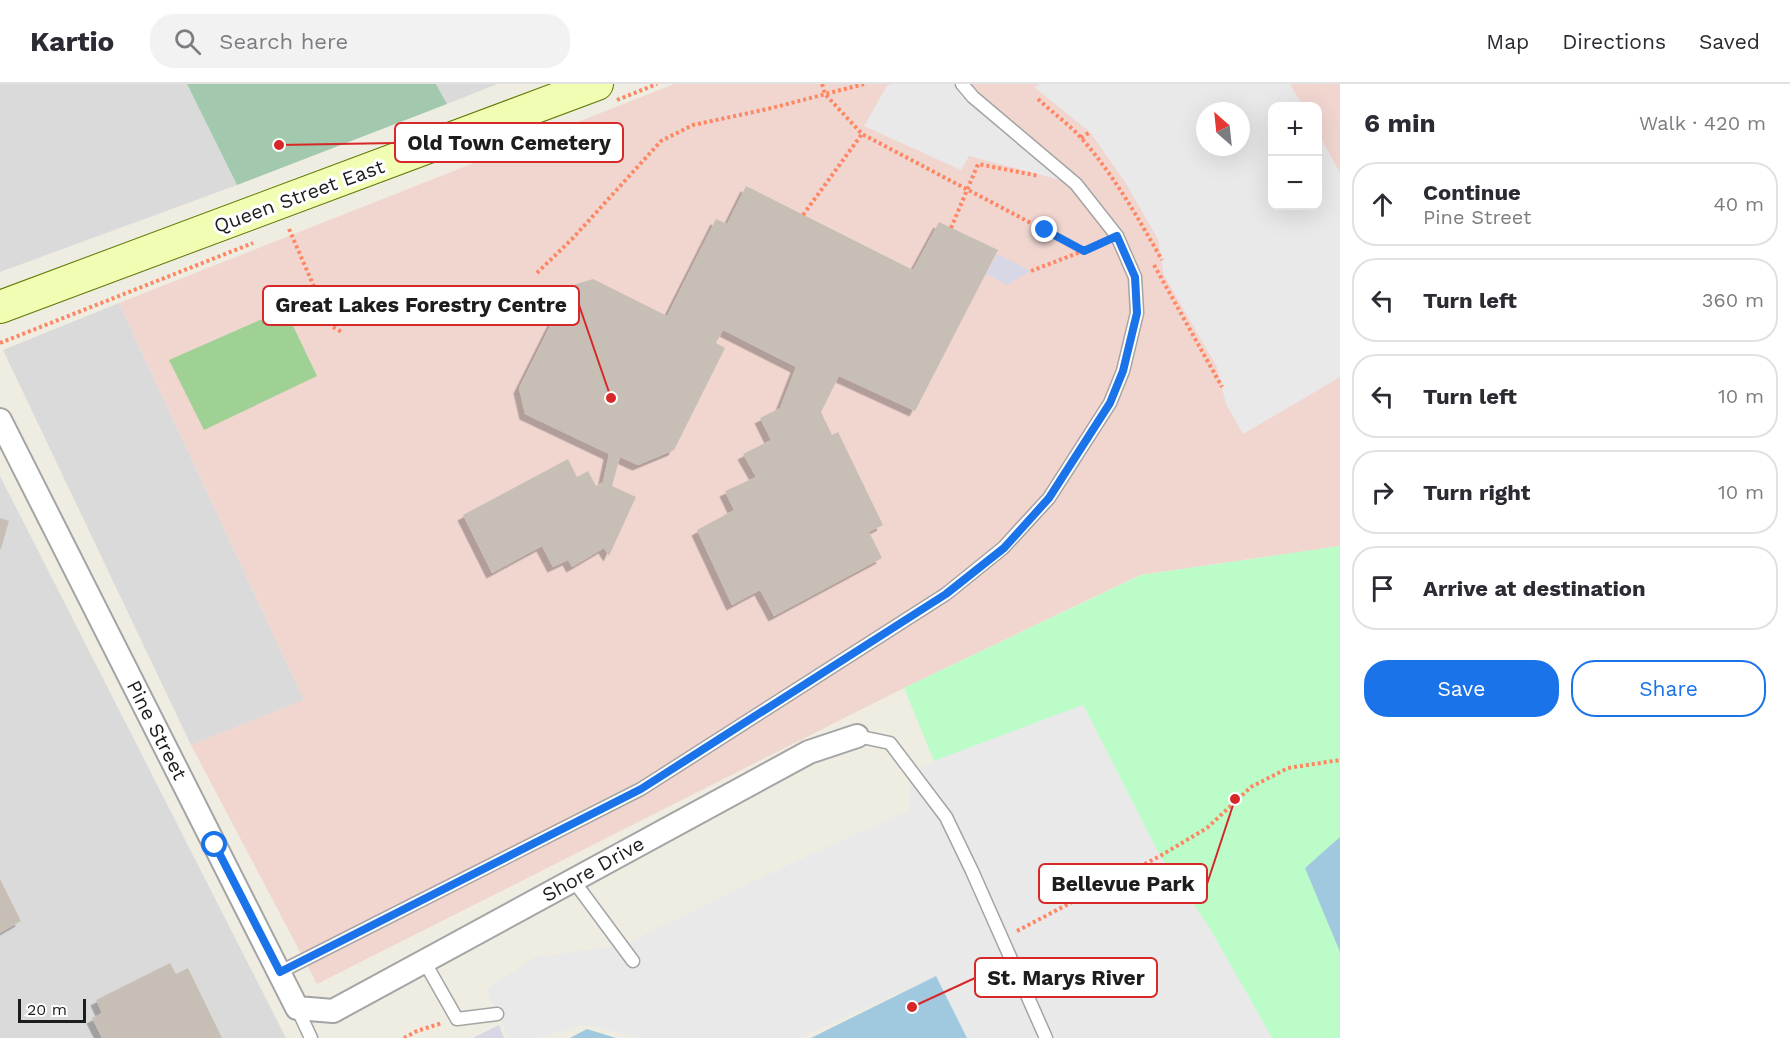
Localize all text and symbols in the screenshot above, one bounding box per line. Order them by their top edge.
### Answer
search box [150,14,570,68]
text: Kartio [30,25,114,58]
icon: search [171,25,204,58]
text: Search here [219,29,348,54]
text: Map [1486,29,1529,54]
text: Directions [1562,29,1666,54]
text: Saved [1699,29,1760,54]
north arrow [1196,102,1250,156]
map controls [1268,102,1322,210]
button: + [1268,102,1322,156]
text: 6 min [1364,108,1436,138]
text: Walk · 420 m [1639,111,1766,135]
callout: Old Town Cemetery [395,123,623,162]
text: Old Town Cemetery [407,130,611,155]
street label: Queen Street East [211,154,388,238]
button: − [1268,156,1322,210]
text: Continue [1423,180,1521,205]
icon: ahead [1366,188,1399,221]
text: 40 m [1713,192,1764,216]
text: Pine Street [1423,205,1531,229]
route end [1031,216,1057,242]
icon: left [1366,284,1399,317]
callout: Great Lakes Forestry Centre [263,286,579,325]
text: Turn left [1423,288,1517,313]
text: 360 m [1702,288,1764,312]
text: Great Lakes Forestry Centre [275,292,567,317]
icon: left [1366,380,1399,413]
text: Turn left [1423,384,1517,409]
text: 10 m [1718,384,1764,408]
icon: right [1366,476,1399,509]
text: Turn right [1423,480,1530,505]
text: 10 m [1718,480,1764,504]
icon: arrive [1366,572,1399,605]
text: Arrive at destination [1423,576,1646,601]
button: Save [1364,660,1559,717]
button: Share [1571,660,1766,717]
street label: Pine Street [122,676,193,784]
route start [201,831,227,857]
street label: Shore Drive [538,831,648,907]
callout: Bellevue Park [1039,864,1207,903]
text: Bellevue Park [1051,871,1196,896]
callout: St. Marys River [975,958,1157,997]
text: St. Marys River [987,965,1145,990]
scale bar [18,996,86,1024]
text: 20 m [27,1000,67,1019]

